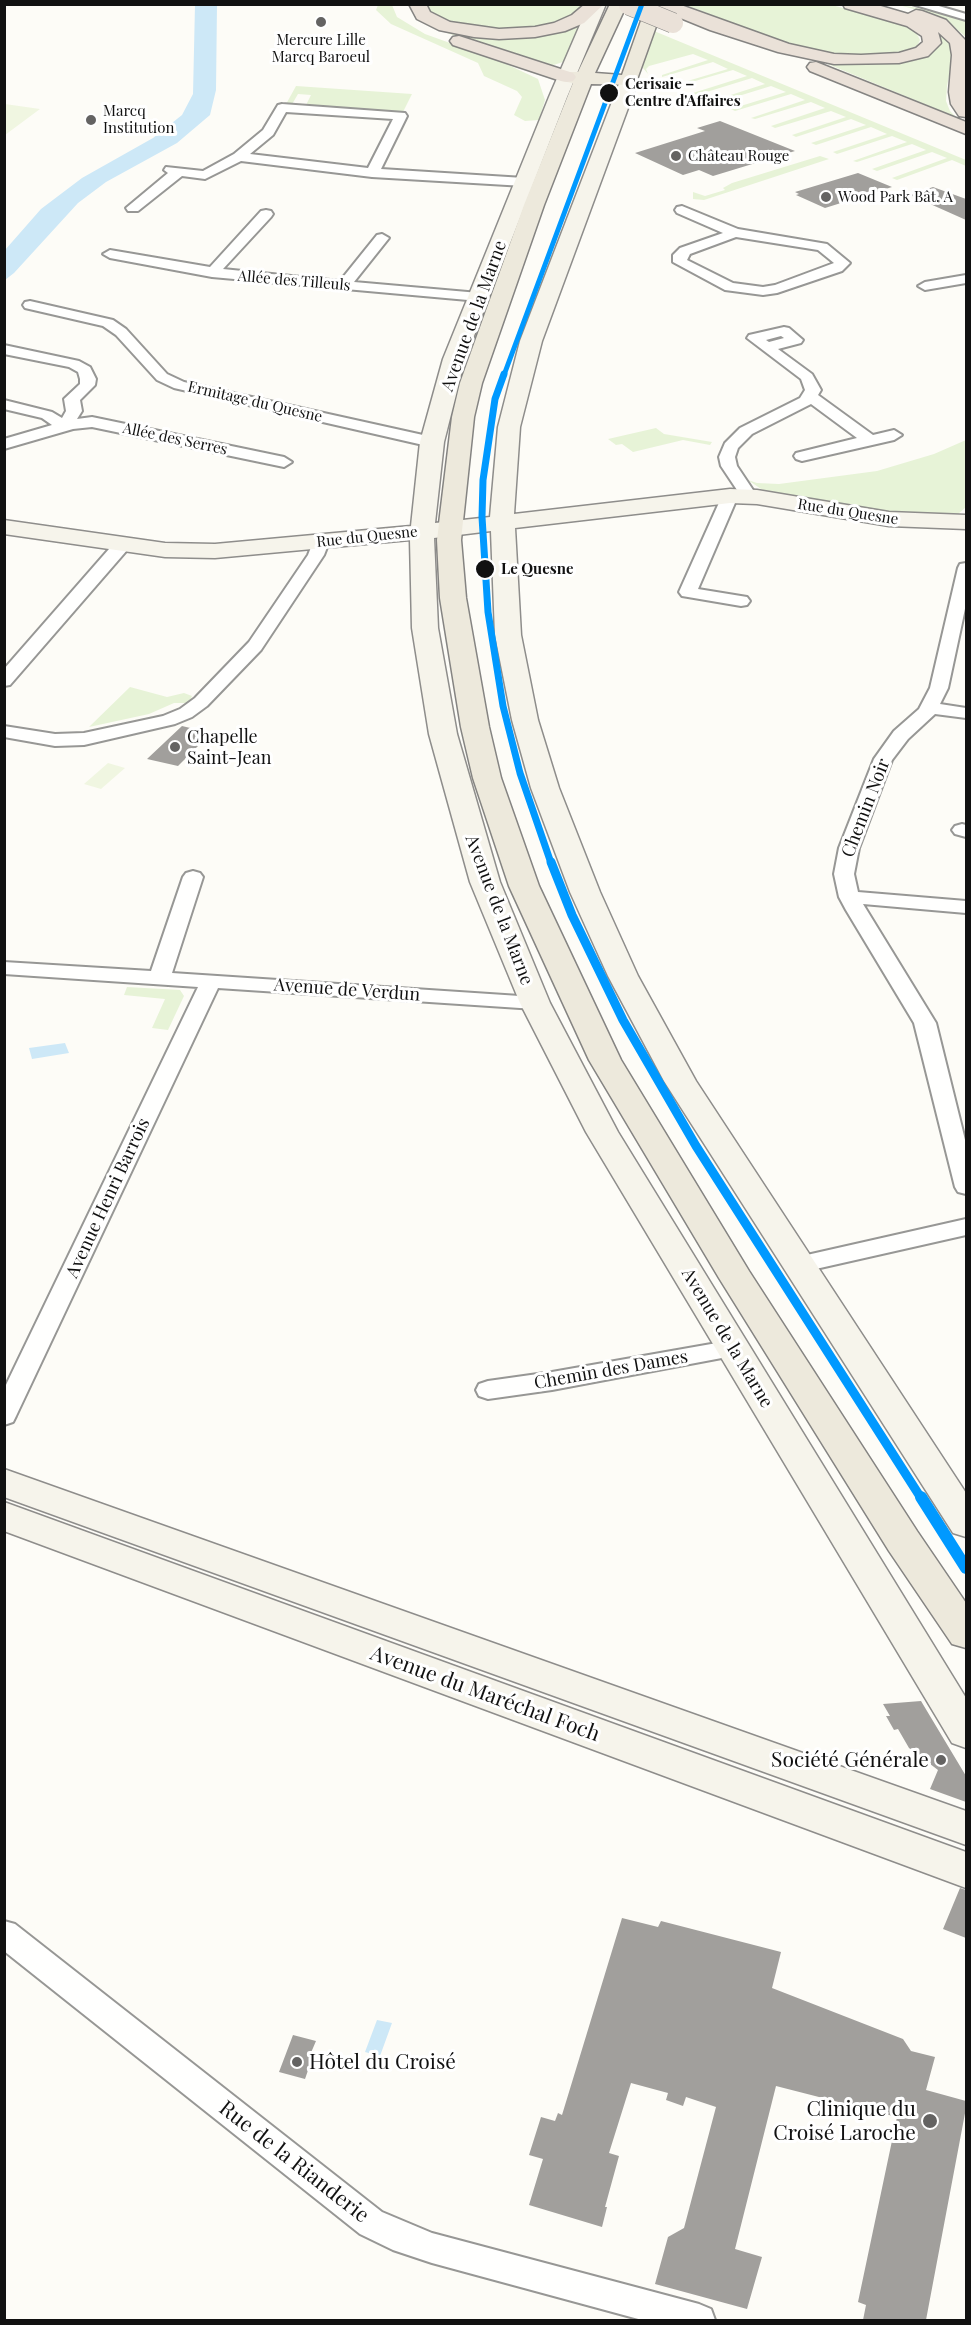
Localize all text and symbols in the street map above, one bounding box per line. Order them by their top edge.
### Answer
marker: Mercure Lille Marcq Baroeul [314,15,328,29]
place label: Mercure Lille Marcq Baroeul [272,31,370,66]
place label: Cerisaie – Centre d'Affaires [625,75,741,110]
marker: Cerisaie – Centre d'Affaires [598,82,620,104]
place label: Marcq Institution [103,102,174,137]
marker: Marcq Institution [84,113,98,127]
place label: Château Rouge [688,147,789,165]
marker: Château Rouge [669,149,683,163]
place label: Wood Park Bât. A [838,188,953,206]
marker: Wood Park Bât. A [819,190,833,204]
street label: Avenue de la Marne [437,238,511,394]
street label: Allée des Tilleuls [237,267,351,295]
street label: Ermitage du Quesne [186,378,324,426]
street label: Allée des Serres [121,419,229,459]
street label: Rue du Quesne [796,495,900,529]
street label: Rue du Quesne [316,523,418,551]
marker: Le Quesne [474,558,496,580]
place label: Le Quesne [501,560,573,578]
place label: Chapelle Saint-Jean [187,726,271,768]
marker: Chapelle Saint-Jean [168,740,182,754]
street label: Chemin Noir [837,756,895,860]
street label: Avenue de la Marne [460,832,538,988]
street label: Avenue de Verdun [273,974,421,1006]
street label: Avenue Henri Barrois [61,1115,155,1281]
street label: Avenue de la Marne [677,1264,777,1412]
street label: Chemin des Dames [532,1346,690,1394]
street label: Avenue du Maréchal Foch [367,1641,603,1747]
place label: Société Générale [771,1747,929,1773]
marker: Société Générale [934,1753,948,1767]
place label: Hôtel du Croisé [309,2049,456,2075]
marker: Hôtel du Croisé [290,2055,304,2069]
street label: Rue de la Rianderie [214,2096,374,2228]
place label: Clinique du Croisé Laroche [773,2096,916,2146]
marker: Clinique du Croisé Laroche [921,2112,939,2130]

